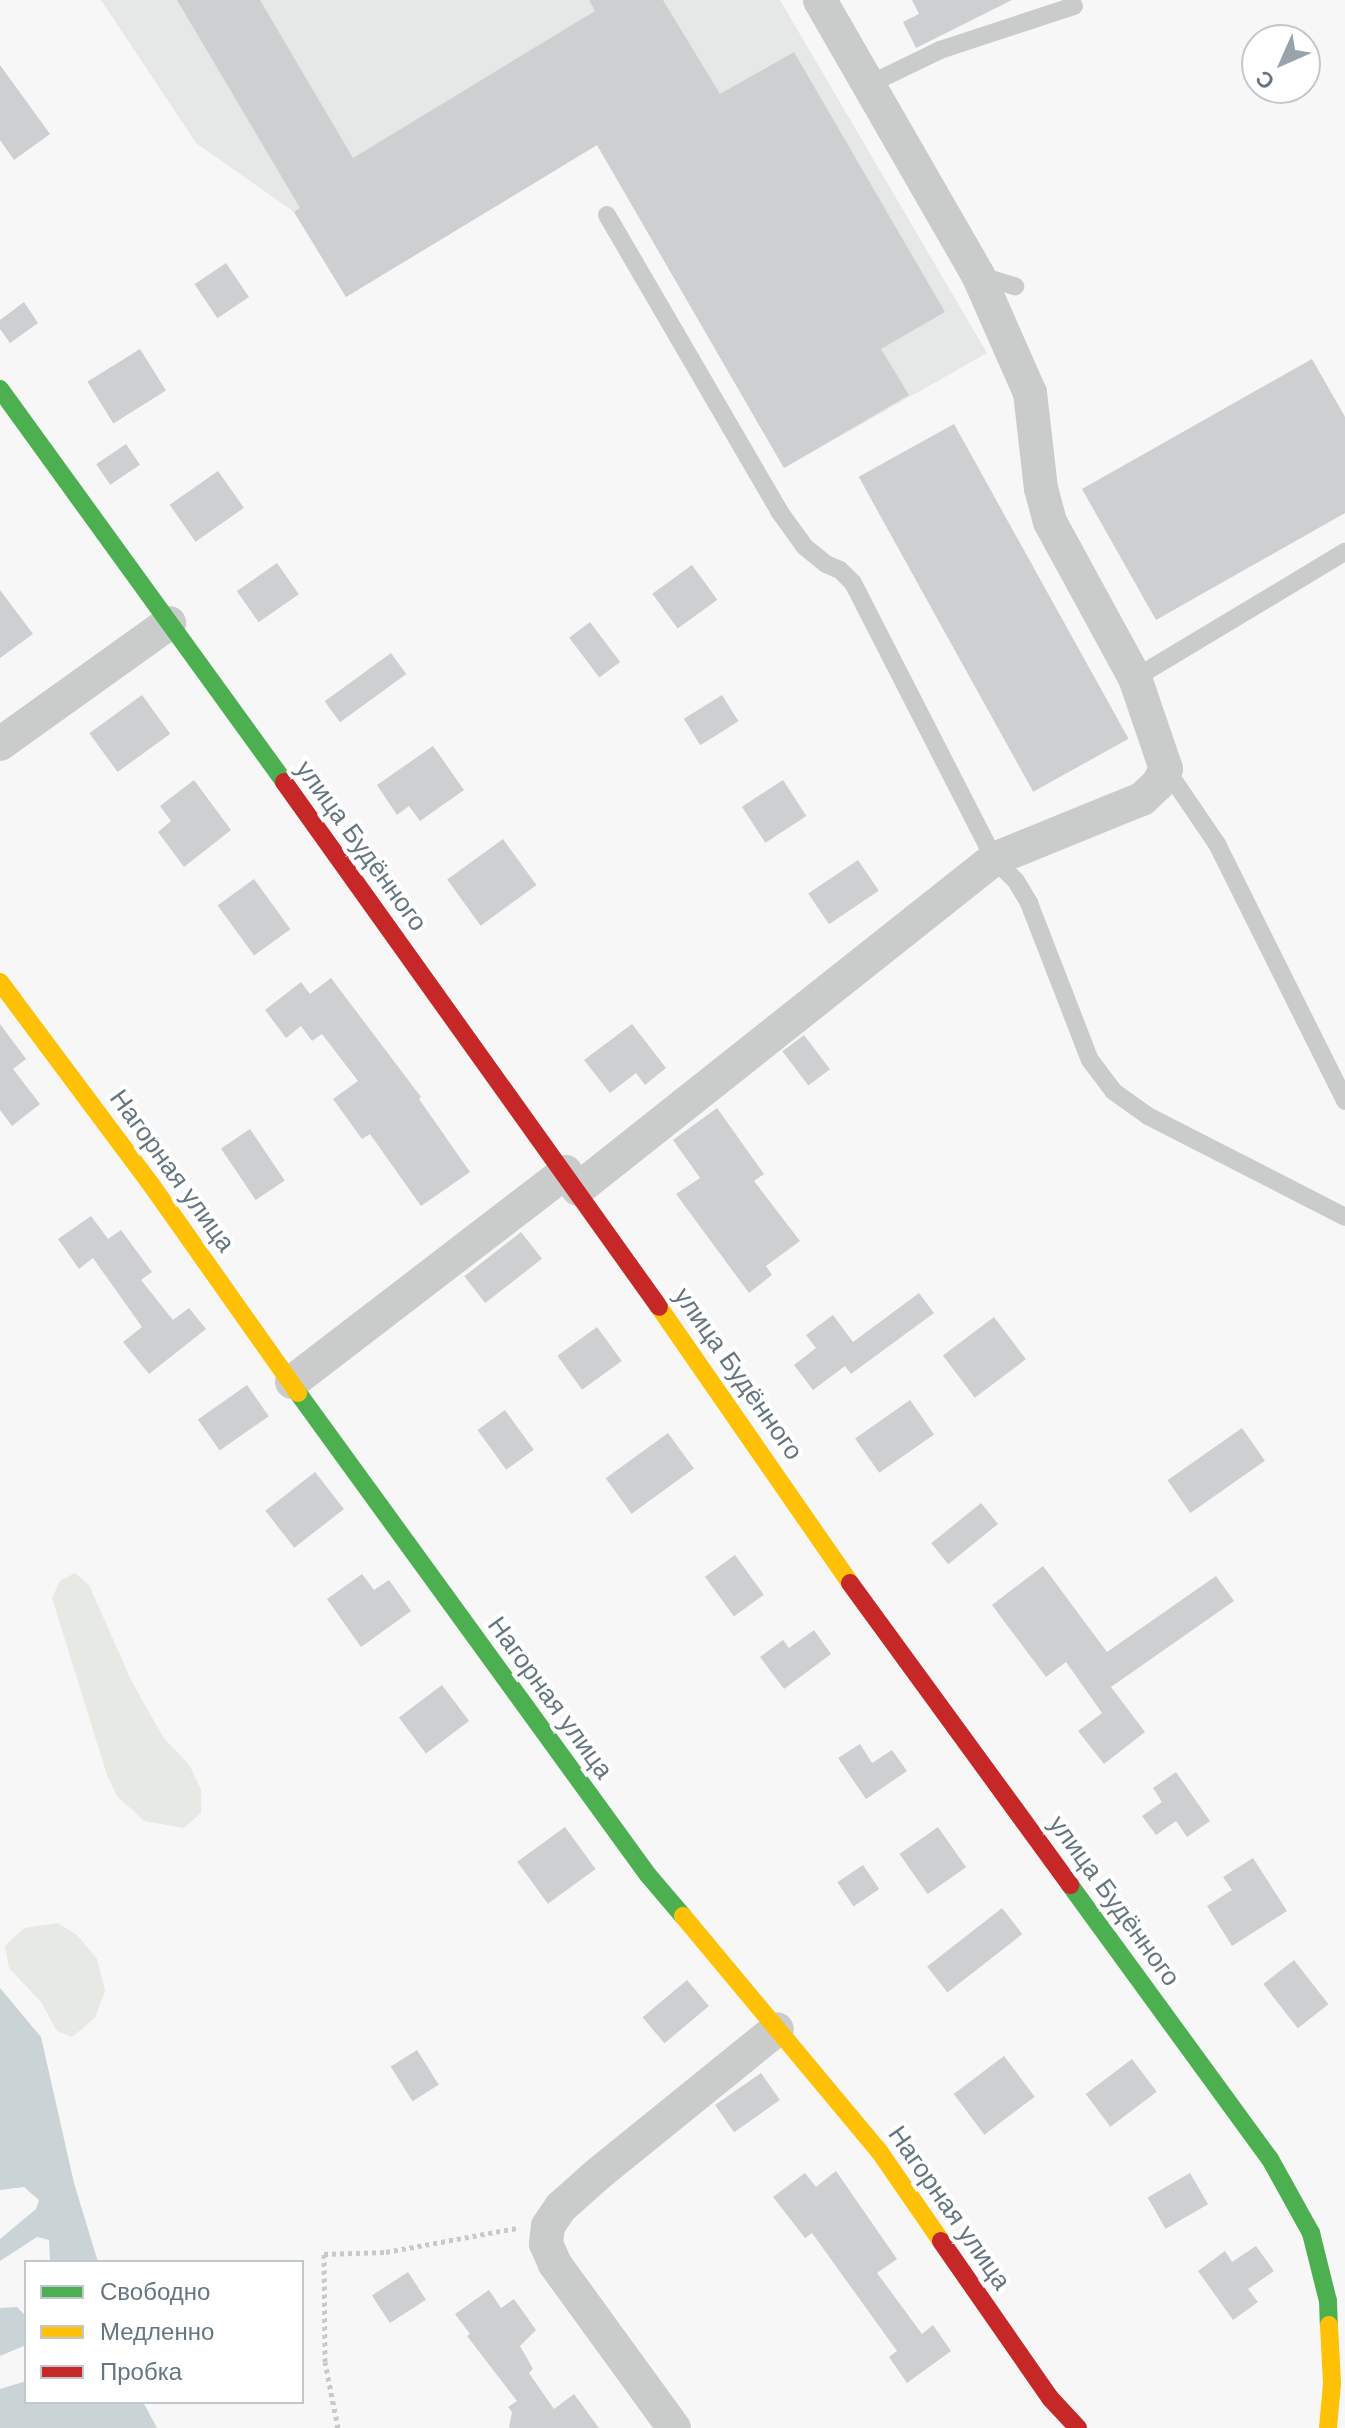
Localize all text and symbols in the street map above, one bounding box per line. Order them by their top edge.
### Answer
north arrow [1241,24,1321,104]
text: С [1251,65,1280,94]
street label: улица Будённого [289,755,433,937]
street label: Нагорная улица [103,1084,241,1258]
street label: улица Будённого [667,1282,809,1466]
street label: Нагорная улица [481,1611,619,1785]
street label: улица Будённого [1042,1810,1186,1992]
street label: Нагорная улица [881,2120,1017,2296]
legend [24,2260,304,2404]
text: Свободно [100,2278,210,2305]
text: Медленно [100,2318,214,2345]
text: Пробка [100,2358,182,2385]

